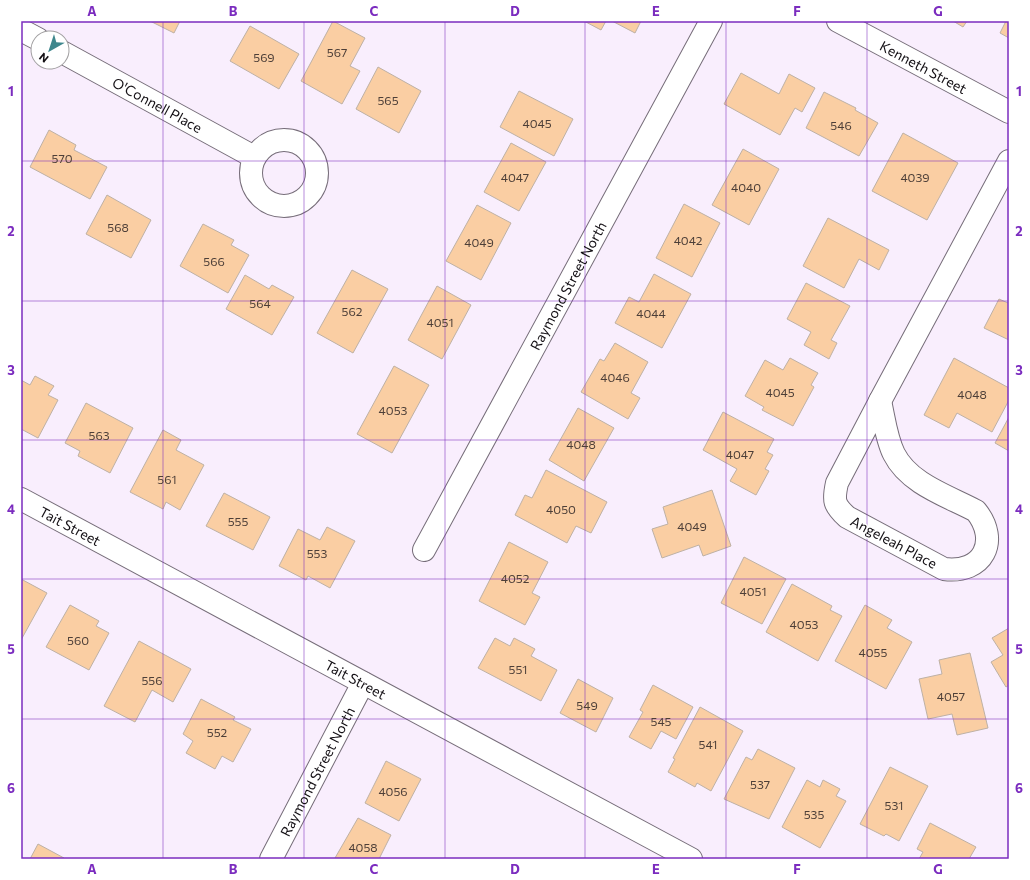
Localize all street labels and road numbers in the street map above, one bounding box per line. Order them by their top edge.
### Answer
street label: Kenneth Street [877,37,970,97]
street label: O'Connell Place [110,73,205,136]
street label: Raymond Street North [526,218,609,353]
street label: Tait Street [37,502,104,549]
street label: Angeleah Place [848,512,940,572]
street label: Tait Street [322,656,389,702]
street label: Raymond Street North [276,704,358,839]

